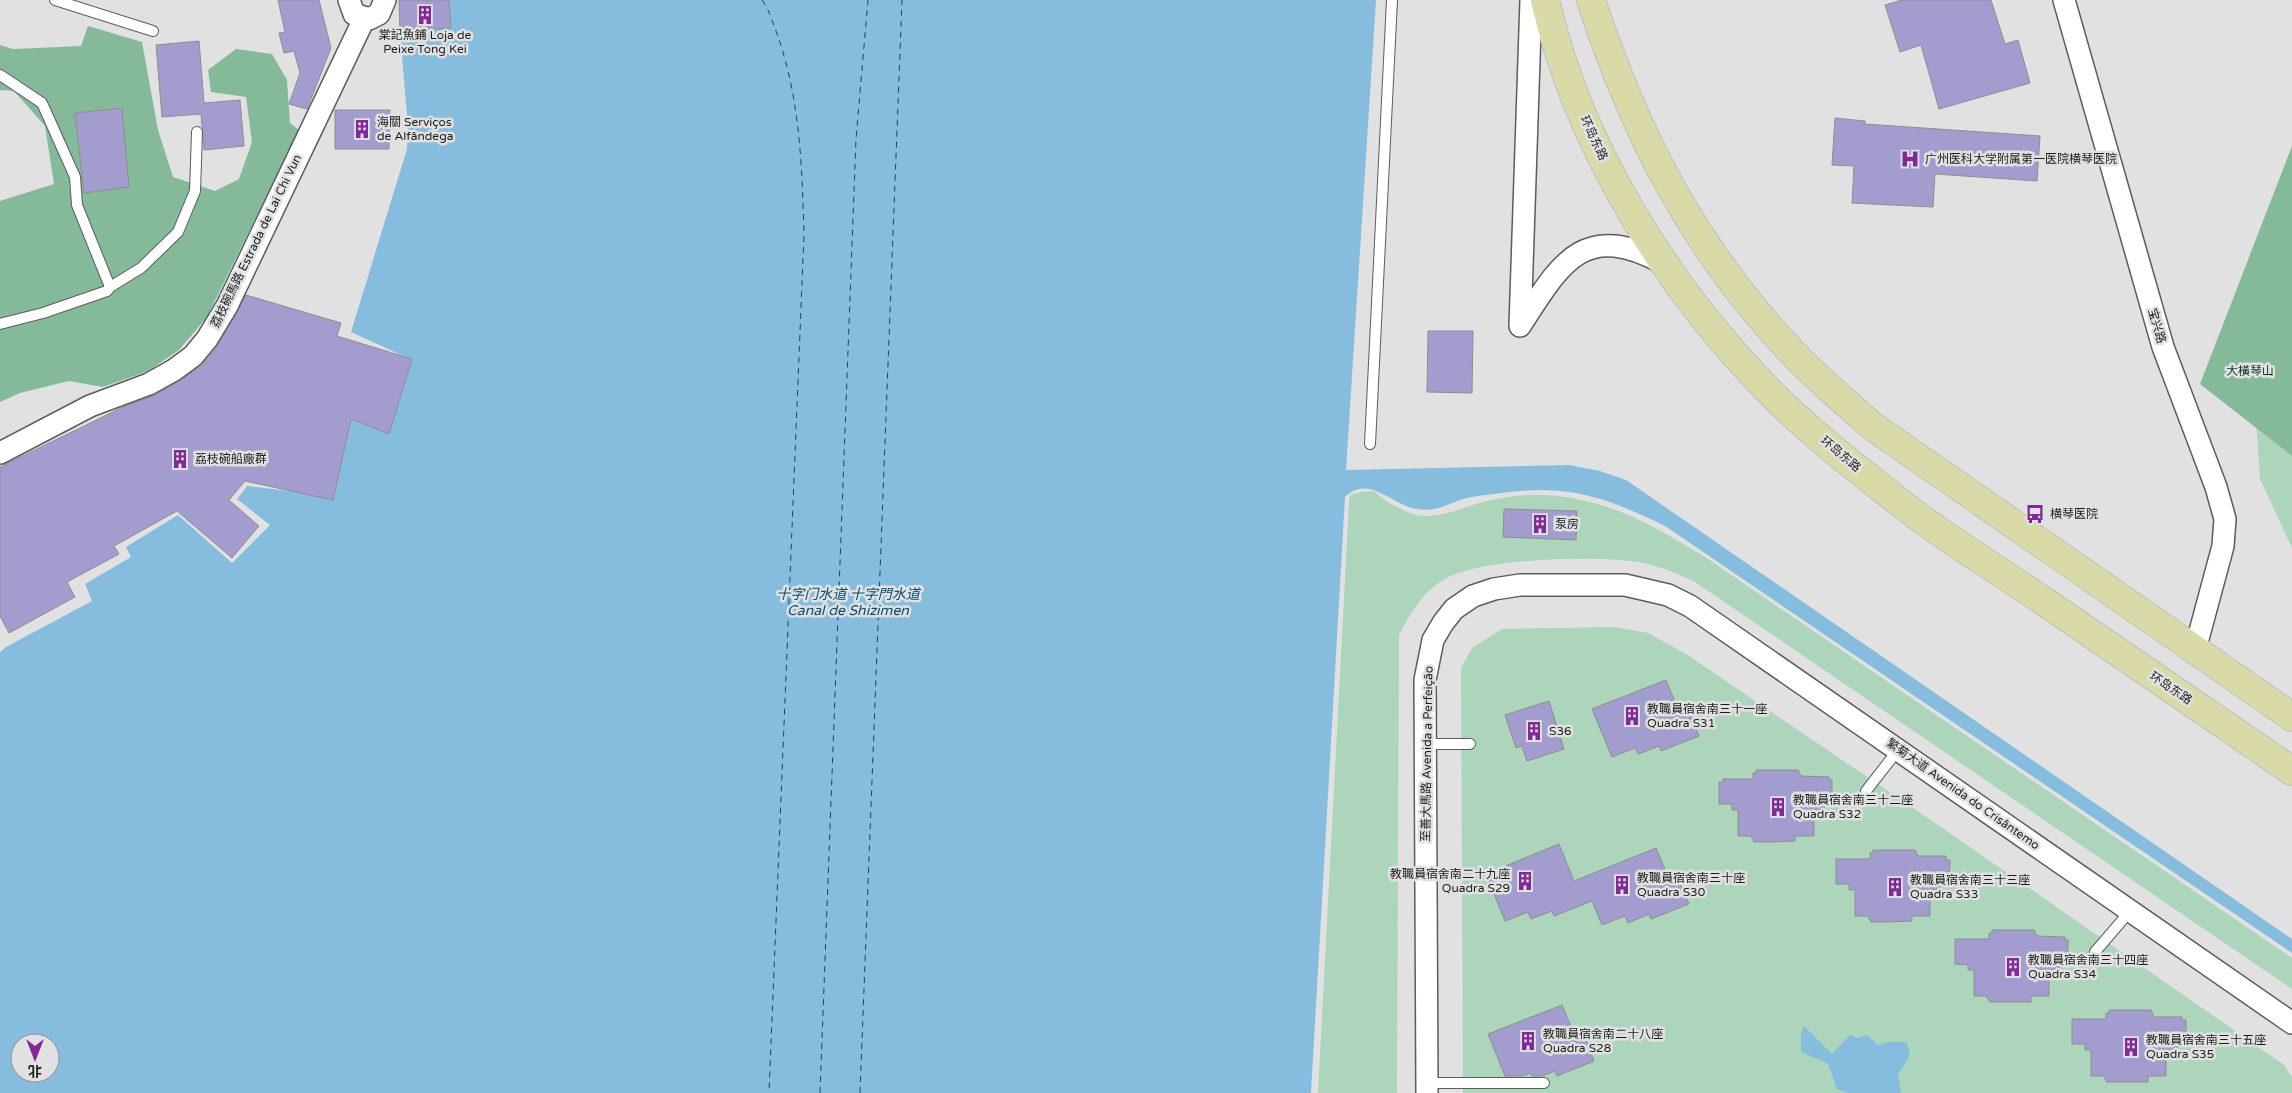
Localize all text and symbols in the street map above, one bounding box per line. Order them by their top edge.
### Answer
building icon: 棠記魚鋪 Loja de Peixe Tong Kei [414,4,436,26]
place label: 棠記魚鋪 Loja de Peixe Tong Kei [379,28,472,56]
street label: 环岛东路 [1578,113,1610,163]
place label: 海關 Serviços de Alfândega [377,115,453,143]
building icon: 海關 Serviços de Alfândega [351,118,373,140]
hospital icon: 广州医科大学附属第一医院横琴医院 [1899,148,1921,170]
street label: 荔枝碗馬路 Estrada de Lai Chi Vun [208,152,304,330]
place label: 广州医科大学附属第一医院横琴医院 [1925,152,2117,166]
street label: 宝兴路 [2145,307,2169,345]
park label: 大橫琴山 [2226,364,2274,378]
street label: 环岛东路 [1818,433,1864,475]
building icon: 荔枝碗船廠群 [169,448,191,470]
place label: 荔枝碗船廠群 [195,452,267,466]
bus stop icon: 横琴医院 [2024,503,2046,525]
place label: 横琴医院 [2050,507,2098,521]
building icon: 泵房 [1529,513,1551,535]
place label: 泵房 [1555,517,1579,531]
water label: 十字门水道 十字門水道 Canal de Shizimen [776,586,922,619]
street label: 至善大馬路 Avenida a Perfeição [1418,666,1436,842]
street label: 环岛东路 [2147,669,2195,707]
place label: 教職員宿舍南三十一座 Quadra S31 [1647,702,1767,730]
building icon: 教職員宿舍南三十一座 Quadra S31 [1621,705,1643,727]
building icon: S36 [1523,720,1545,742]
place label: S36 [1549,724,1571,738]
street label: 繁菊大道 Avenida do Crisântemo [1884,736,2042,852]
place label: 教職員宿舍南三十二座 Quadra S32 [1793,793,1913,821]
building icon: 教職員宿舍南三十二座 Quadra S32 [1767,796,1789,818]
place label: 教職員宿舍南二十九座 Quadra S29 [1390,867,1510,895]
building icon: 教職員宿舍南二十九座 Quadra S29 [1514,870,1536,892]
place label: 教職員宿舍南三十座 Quadra S30 [1637,871,1745,899]
place label: 教職員宿舍南三十三座 Quadra S33 [1910,873,2030,901]
building icon: 教職員宿舍南三十座 Quadra S30 [1611,874,1633,896]
building icon: 教職員宿舍南三十三座 Quadra S33 [1884,876,1906,898]
place label: 教職員宿舍南三十四座 Quadra S34 [2028,953,2148,981]
building icon: 教職員宿舍南三十四座 Quadra S34 [2002,956,2024,978]
place label: 教職員宿舍南二十八座 Quadra S28 [1543,1027,1663,1055]
building icon: 教職員宿舍南二十八座 Quadra S28 [1517,1030,1539,1052]
north arrow [10,1033,60,1083]
place label: 教職員宿舍南三十五座 Quadra S35 [2146,1033,2266,1061]
building icon: 教職員宿舍南三十五座 Quadra S35 [2120,1036,2142,1058]
text: 北 [28,1062,42,1079]

